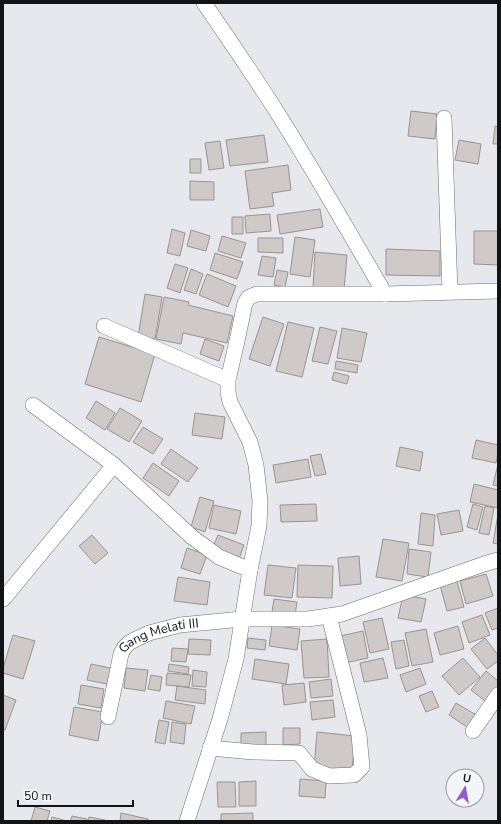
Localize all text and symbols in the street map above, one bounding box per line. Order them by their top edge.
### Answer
street label: Gang Melati III [115,614,199,657]
north arrow [445,768,485,808]
text: U [461,771,472,787]
scale bar [18,782,133,808]
text: 50 m [24,788,52,804]

